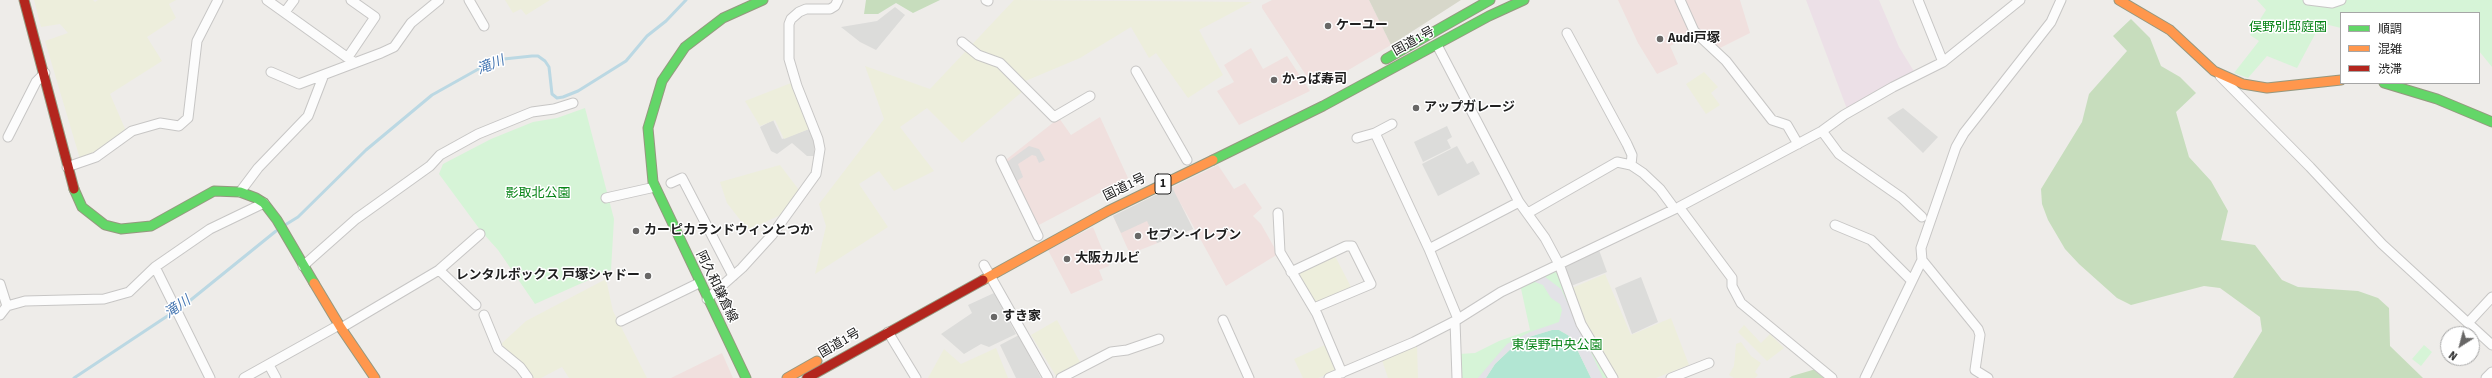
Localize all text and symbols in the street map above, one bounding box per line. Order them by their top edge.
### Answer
legend [2340,12,2480,84]
place label: ケーユー [1336,18,1388,34]
park label: 俣野別邸庭園 [2249,20,2327,36]
marker: ケーユー [1323,21,1333,31]
text: 順調 [2378,21,2402,38]
street label: 国道1号 [1390,24,1438,60]
place label: Audi戸塚 [1668,31,1720,47]
marker: Audi戸塚 [1655,34,1665,44]
text: 混雑 [2378,41,2402,58]
water label: 滝川 [475,53,507,79]
text: 渋滞 [2378,61,2402,78]
place label: かっぱ寿司 [1282,72,1347,88]
marker: かっぱ寿司 [1269,75,1279,85]
place label: アップガレージ [1424,100,1515,116]
marker: アップガレージ [1411,103,1421,113]
street label: 国道1号 [1101,171,1149,205]
road number: 1 [1155,174,1171,194]
park label: 影取北公園 [506,186,570,202]
place label: カーピカランドウィンとつか [644,223,813,239]
marker: カーピカランドウィンとつか [631,226,641,236]
place label: セブン-イレブン [1146,228,1241,244]
marker: セブン-イレブン [1133,231,1143,241]
street label: 阿久和鎌倉線 [692,249,740,325]
place label: 大阪カルビ [1075,251,1140,267]
marker: 大阪カルビ [1062,254,1072,264]
place label: レンタルボックス 戸塚シャドー [455,268,640,284]
marker: レンタルボックス 戸塚シャドー [643,271,653,281]
water label: 滝川 [162,293,194,323]
place label: すき家 [1002,309,1041,325]
marker: すき家 [989,312,999,322]
street label: 国道1号 [816,326,864,362]
north arrow [2440,326,2480,366]
park label: 東俣野中央公園 [1512,338,1602,354]
text: N [2446,347,2461,364]

